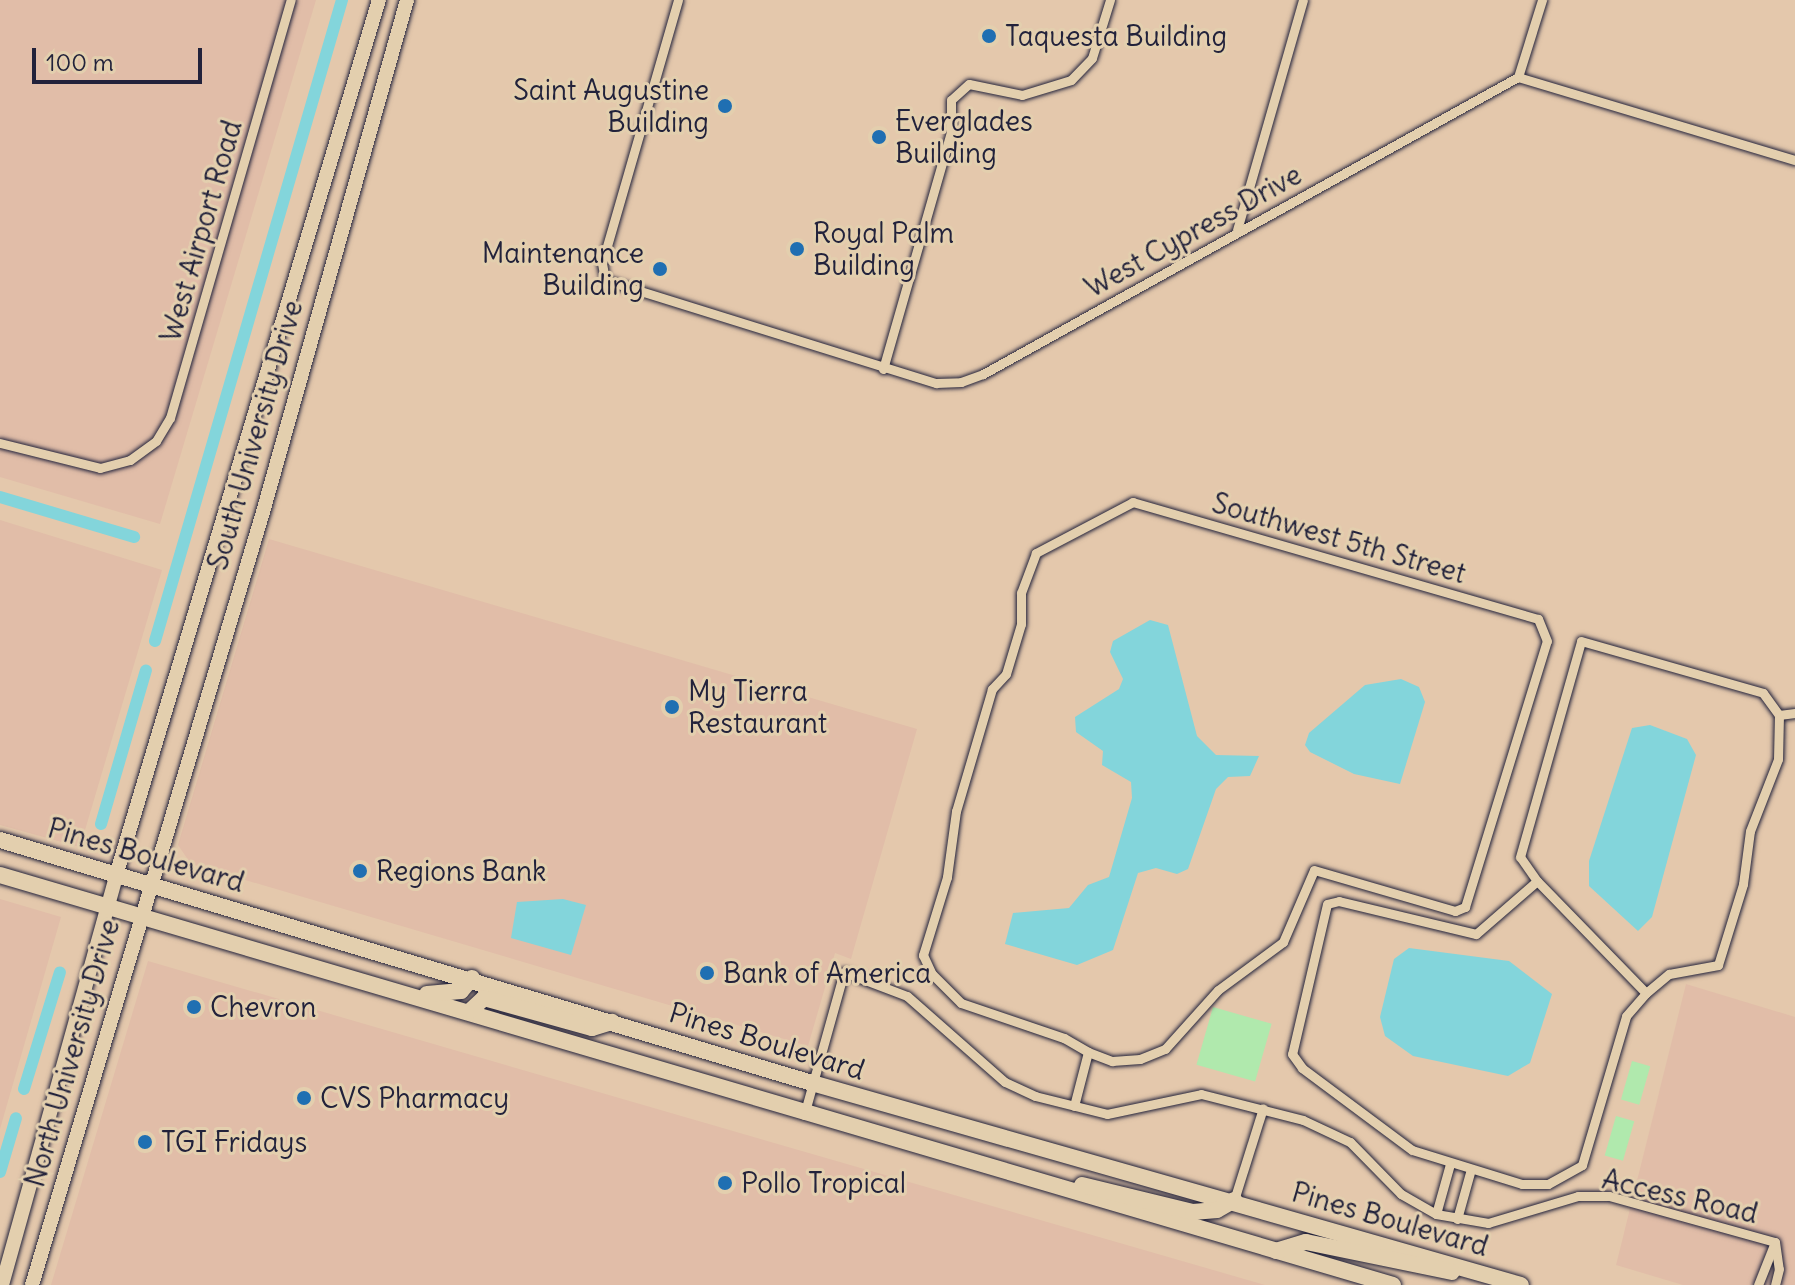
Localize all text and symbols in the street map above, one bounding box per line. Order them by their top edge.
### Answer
place label: Taquesta Building [1005,19,1227,53]
marker: Taquesta Building [980,27,998,45]
scale bar [36,32,206,82]
text: 100 m [46,47,114,77]
place label: Saint Augustine Building [513,73,709,139]
marker: Saint Augustine Building [716,97,734,115]
place label: Everglades Building [895,104,1033,170]
street label: West Airport Road [153,116,249,346]
marker: Everglades Building [870,128,888,146]
street label: West Cypress Drive [1079,158,1307,304]
place label: Royal Palm Building [813,216,954,282]
place label: Maintenance Building [482,236,644,302]
marker: Royal Palm Building [788,240,806,258]
marker: Maintenance Building [651,260,669,278]
street label: South University Drive [200,296,310,574]
street label: Southwest 5th Street [1208,486,1470,590]
place label: My Tierra Restaurant [688,674,827,740]
marker: My Tierra Restaurant [663,698,681,716]
street label: Pines Boulevard [44,811,248,899]
place label: Regions Bank [376,854,546,888]
marker: Regions Bank [351,862,369,880]
street label: North University Drive [18,915,126,1191]
place label: Bank of America [723,956,931,990]
marker: Bank of America [698,964,716,982]
place label: Chevron [210,990,316,1024]
street label: Pines Boulevard [665,995,869,1087]
marker: Chevron [185,998,203,1016]
place label: CVS Pharmacy [320,1081,509,1115]
marker: CVS Pharmacy [295,1089,313,1107]
place label: TGI Fridays [161,1125,307,1159]
marker: TGI Fridays [136,1133,154,1151]
street label: Access Road [1599,1162,1761,1230]
place label: Pollo Tropical [741,1166,906,1200]
marker: Pollo Tropical [716,1174,734,1192]
street label: Pines Boulevard [1288,1175,1492,1263]

